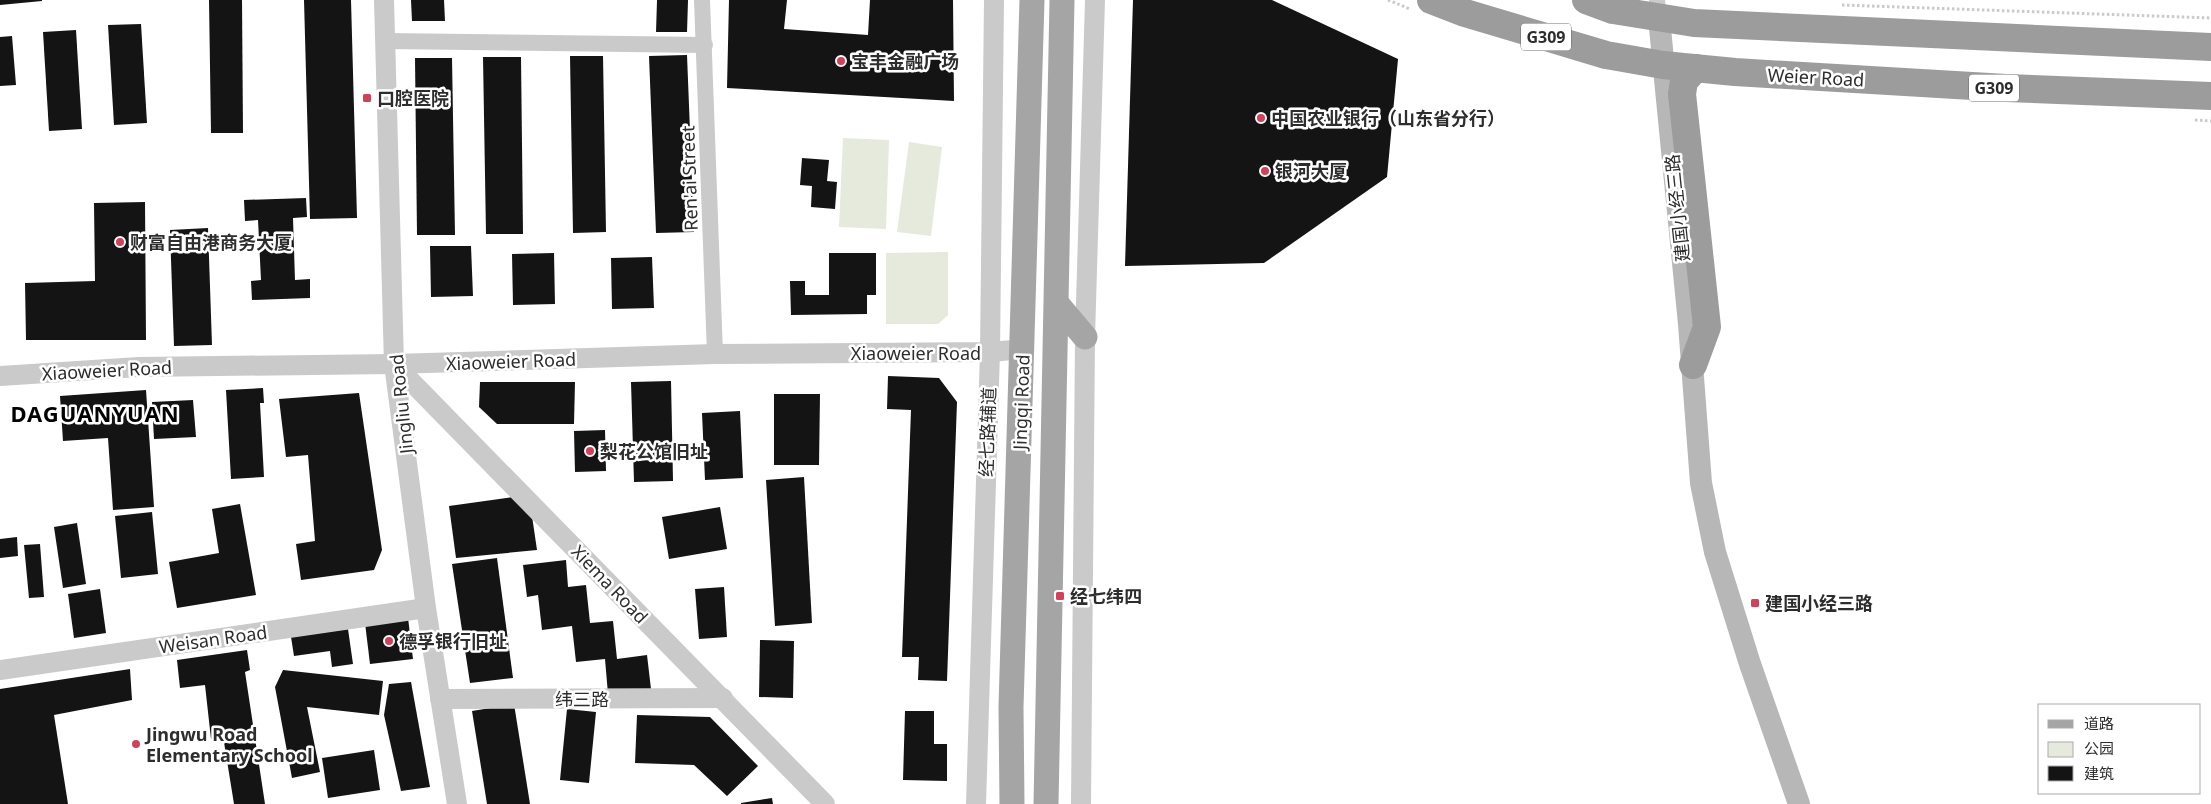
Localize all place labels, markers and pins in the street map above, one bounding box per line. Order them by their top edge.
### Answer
place label: 宝丰金融广场 [851,49,959,73]
marker: 宝丰金融广场 [835,55,847,67]
place label: 口腔医院 [377,86,449,110]
marker: 口腔医院 [361,92,373,104]
place label: 中国农业银行（山东省分行） [1271,106,1505,130]
marker: 中国农业银行（山东省分行） [1255,112,1267,124]
place label: 银河大厦 [1275,159,1347,183]
marker: 银河大厦 [1259,165,1271,177]
place label: 财富自由港商务大厦 [130,230,292,254]
marker: 财富自由港商务大厦 [114,236,126,248]
place label: 梨花公馆旧址 [600,439,708,463]
marker: 梨花公馆旧址 [584,445,596,457]
place label: 经七纬四 [1070,584,1142,608]
marker: 经七纬四 [1054,590,1066,602]
place label: 建国小经三路 [1765,591,1873,615]
marker: 建国小经三路 [1749,597,1761,609]
place label: 德孚银行旧址 [399,629,507,653]
marker: 德孚银行旧址 [383,635,395,647]
place label: Jingwu Road Elementary School [144,722,313,767]
marker: Jingwu Road Elementary School [130,738,142,750]

